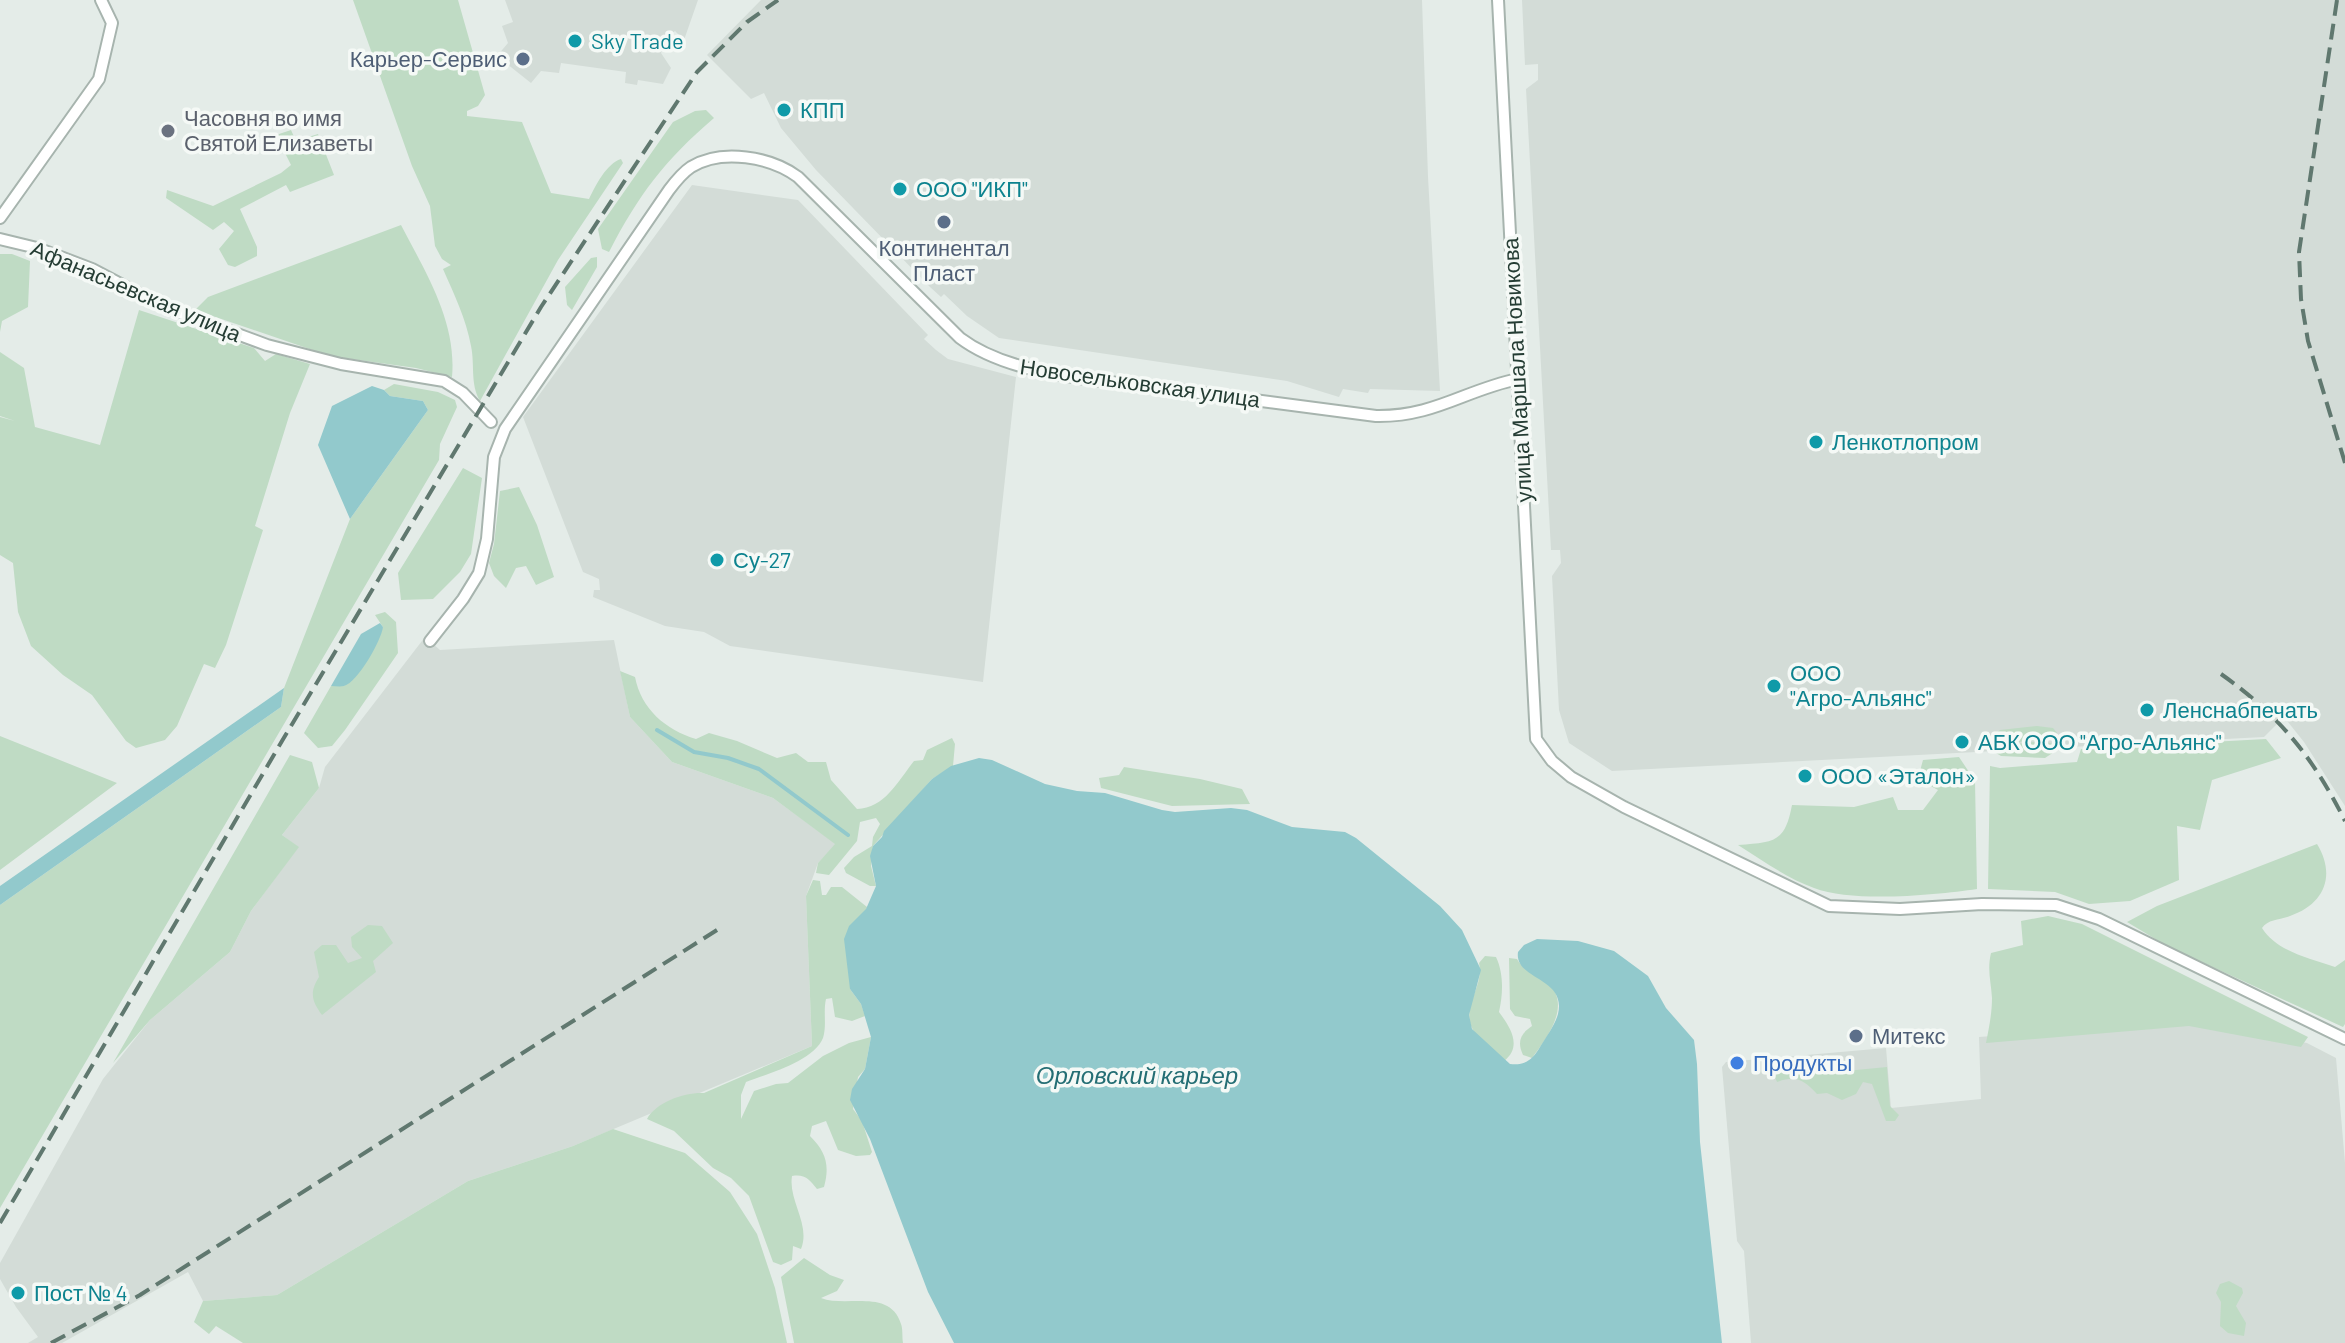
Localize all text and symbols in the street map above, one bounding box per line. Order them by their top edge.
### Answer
place label: Sky Trade [591,27,684,53]
marker: Sky Trade [566,32,584,50]
place label: Карьер-Сервис [350,45,507,72]
marker: Карьер-Сервис [514,50,532,68]
place label: КПП [800,96,844,122]
marker: КПП [775,101,793,119]
place label: Часовня во имя Святой Елизаветы [184,104,373,155]
marker: Часовня во имя Святой Елизаветы [159,122,177,140]
place label: ООО "ИКП" [916,175,1028,201]
marker: ООО "ИКП" [891,180,909,198]
marker: Континентал Пласт [935,213,953,231]
street label: Афанасьевская улица [27,234,246,347]
place label: Континентал Пласт [878,234,1010,285]
street label: улица Маршала Новикова [1496,236,1537,503]
street label: Новосельковская улица [1018,352,1263,413]
place label: Ленкотлопром [1832,428,1979,455]
marker: Ленкотлопром [1807,433,1825,451]
place label: Су-27 [733,546,791,573]
marker: Су-27 [708,551,726,569]
place label: ООО "Агро-Альянс" [1790,659,1932,711]
marker: ООО "Агро-Альянс" [1765,677,1783,695]
place label: Ленснабпечать [2163,696,2318,722]
marker: Ленснабпечать [2138,701,2156,719]
place label: АБК ООО "Агро-Альянс" [1978,728,2222,755]
marker: АБК ООО "Агро-Альянс" [1953,733,1971,751]
place label: ООО «Эталон» [1821,762,1976,788]
marker: ООО «Эталон» [1796,767,1814,785]
place label: Митекс [1872,1022,1946,1048]
marker: Митекс [1847,1027,1865,1045]
place label: Продукты [1753,1049,1852,1076]
marker: Продукты [1728,1054,1746,1072]
water label: Орловский карьер [1036,1060,1238,1089]
place label: Пост № 4 [34,1279,128,1305]
marker: Пост № 4 [9,1284,27,1302]

